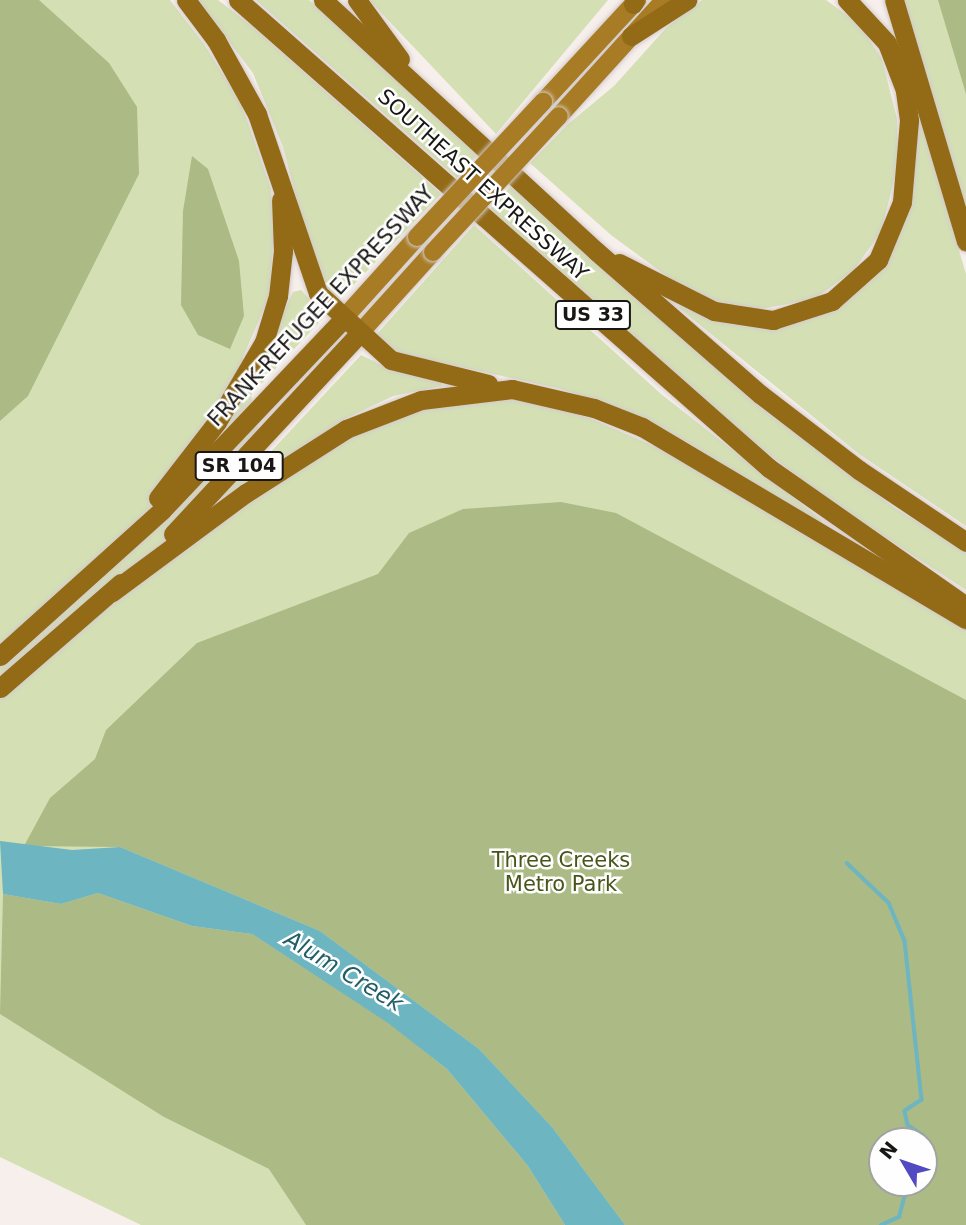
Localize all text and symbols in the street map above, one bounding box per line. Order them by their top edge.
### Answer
street label: SOUTHEAST EXPRESSWAY [373,84,593,286]
street label: FRANK-REFUGEE EXPRESSWAY [203,180,439,432]
road number: US 33 [554,300,632,330]
road number: SR 104 [194,450,284,481]
park label: Three Creeks Metro Park [492,847,630,897]
water label: Alum Creek [280,925,408,1017]
north arrow [868,1127,938,1197]
text: N [875,1137,902,1163]

